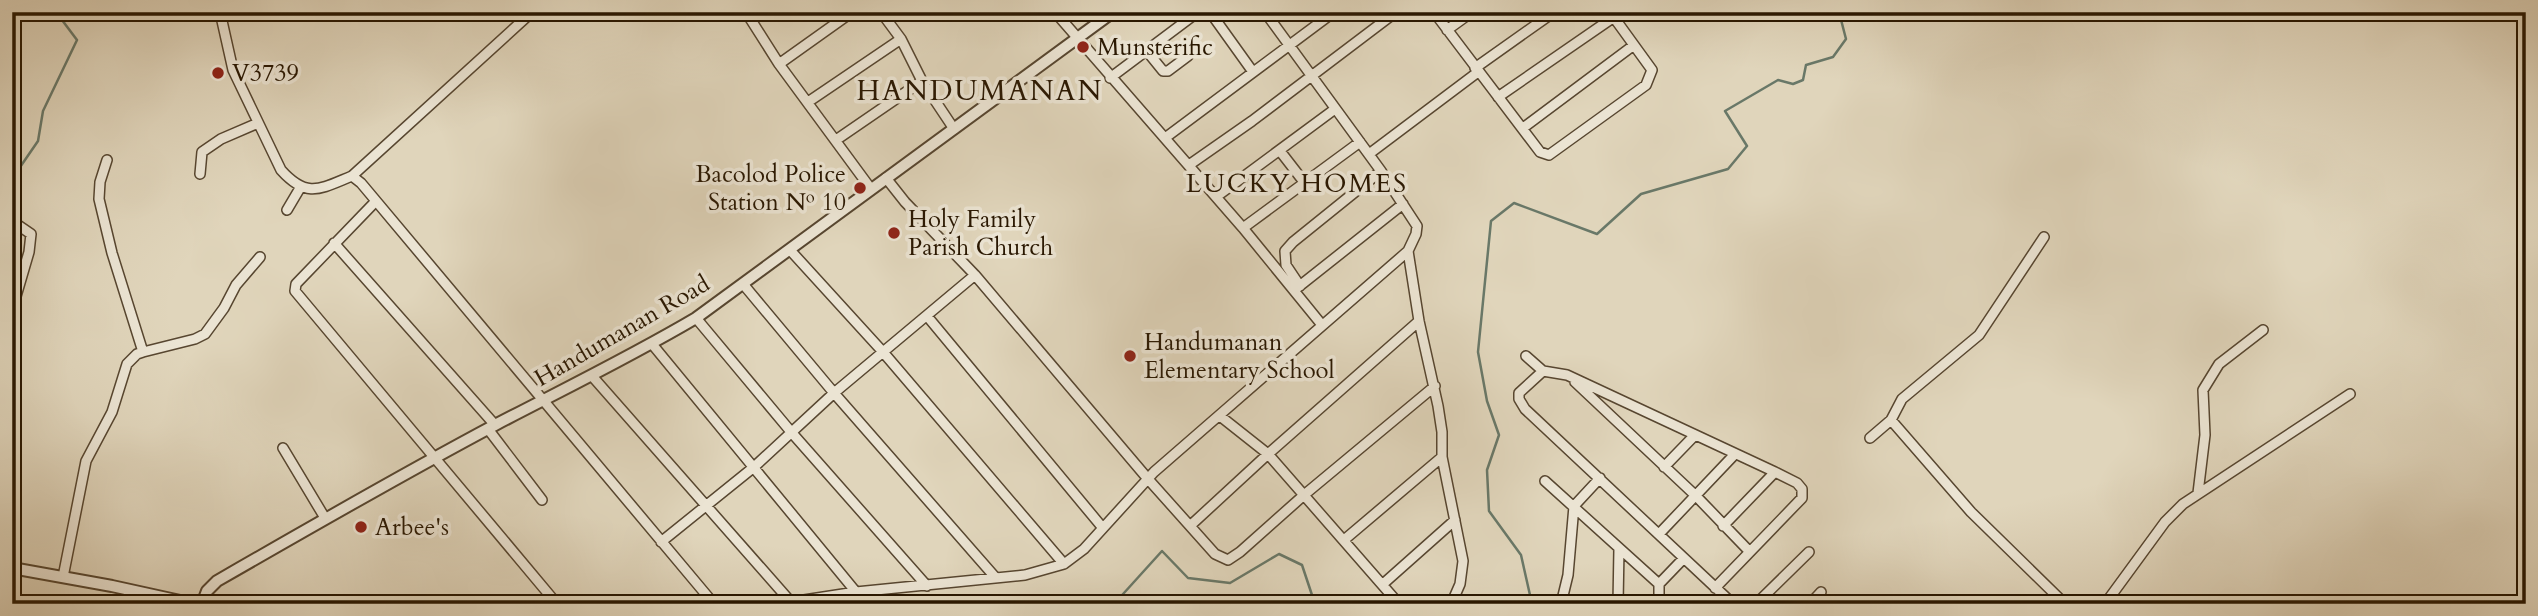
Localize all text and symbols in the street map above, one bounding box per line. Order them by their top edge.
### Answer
place label: Munsterific [1097,31,1213,64]
marker: Munsterific [1075,39,1091,55]
place label: V3739 [232,57,299,90]
marker: V3739 [210,65,226,81]
district label: HANDUMANAN [857,72,1103,110]
place label: Bacolod Police Station № 10 [695,158,846,219]
district label: LUCKY HOMES [1186,166,1408,201]
marker: Bacolod Police Station № 10 [852,180,868,196]
place label: Holy Family Parish Church [908,203,1053,264]
marker: Holy Family Parish Church [886,225,902,241]
street label: Handumanan Road [528,267,716,395]
place label: Handumanan Elementary School [1144,326,1335,387]
marker: Handumanan Elementary School [1122,348,1138,364]
place label: Arbee's [375,511,449,544]
marker: Arbee's [353,519,369,535]

